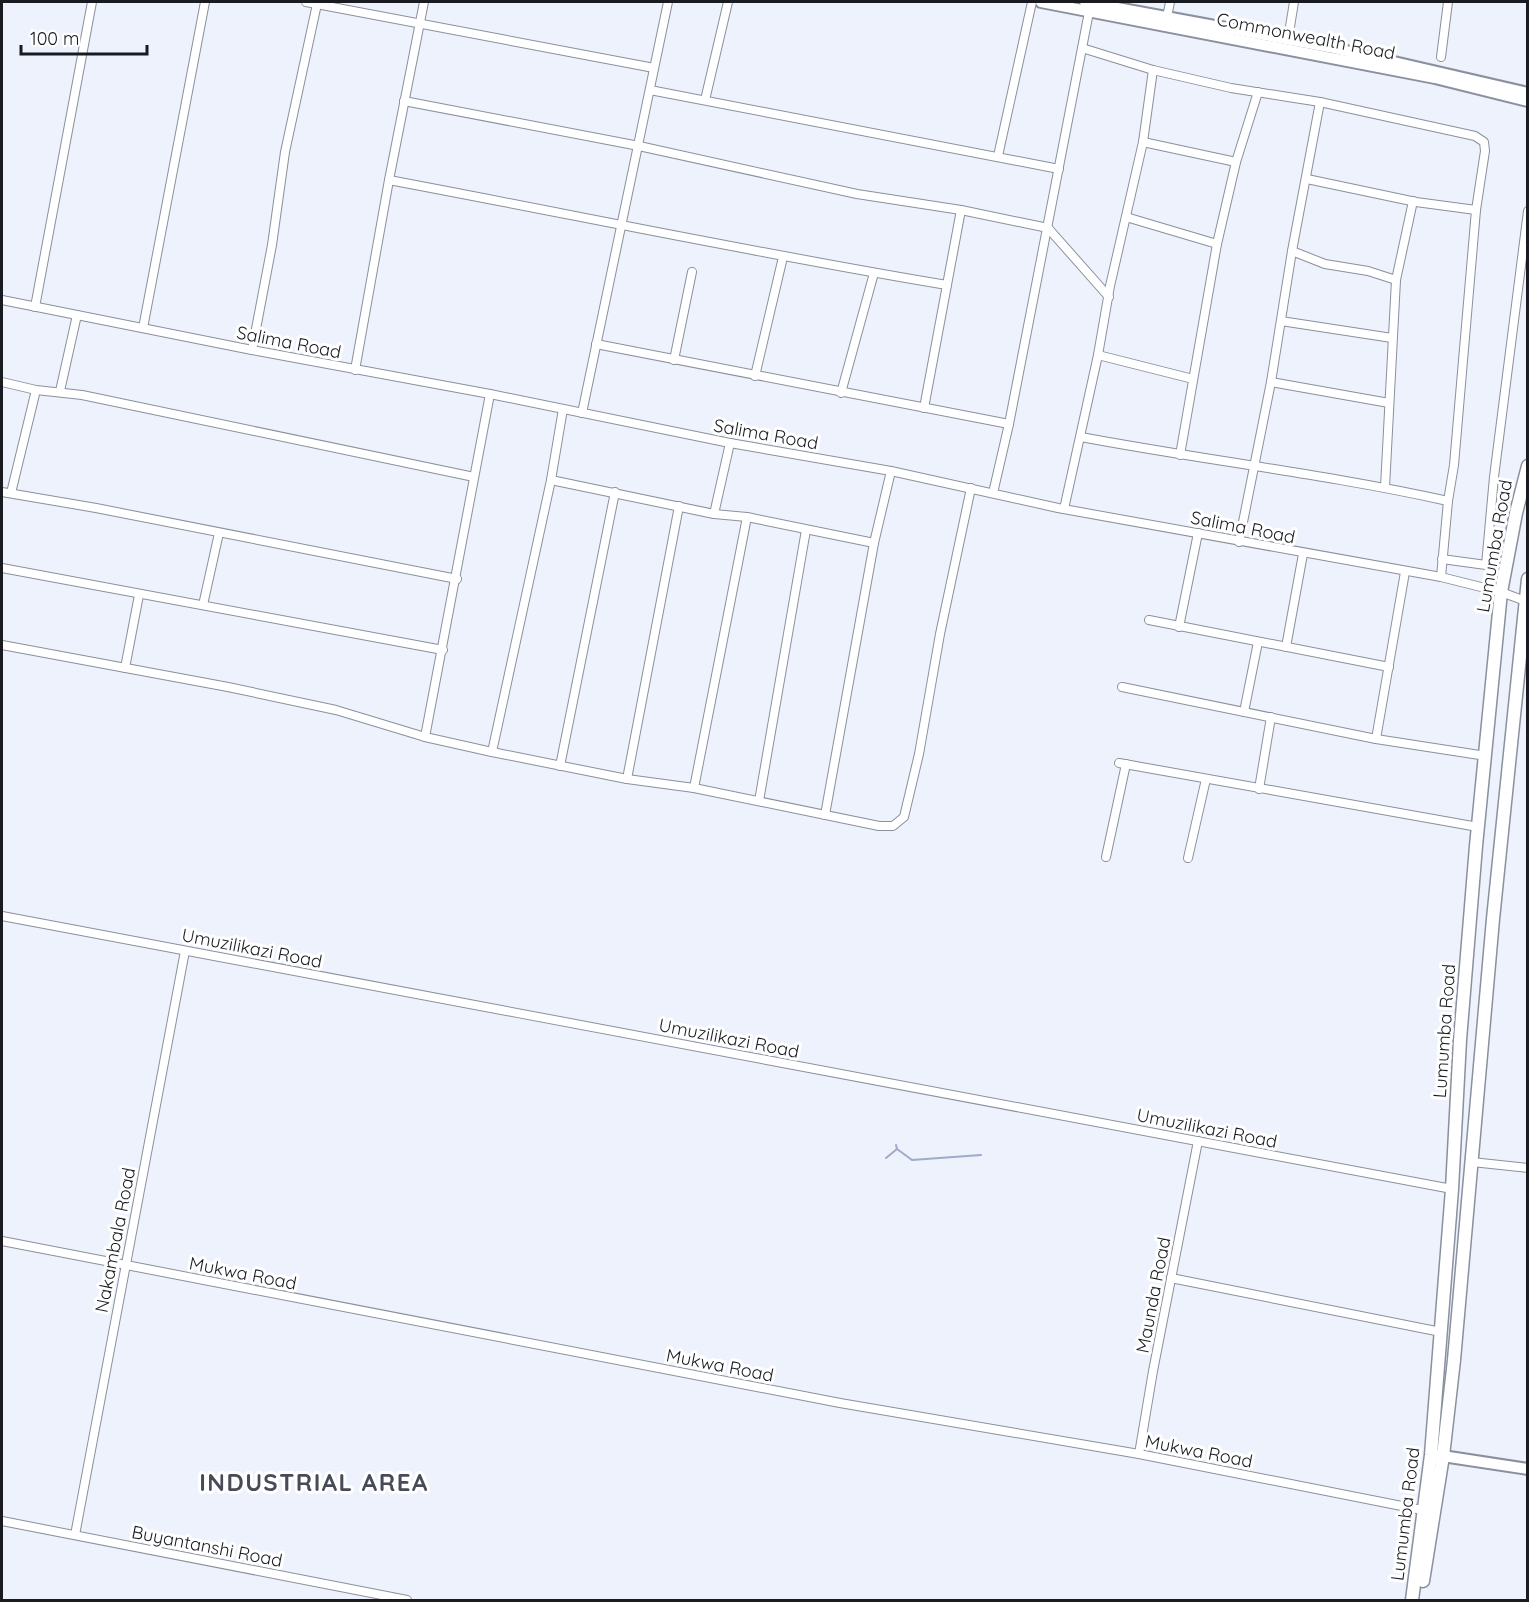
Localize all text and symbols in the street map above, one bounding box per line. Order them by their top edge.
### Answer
street label: Commonwealth Road [1215,7,1397,65]
scale bar [21,18,147,56]
text: 100 m [30,27,79,50]
street label: Salima Road [235,321,343,363]
street label: Salima Road [712,413,820,455]
street label: Lumumba Road [1471,478,1517,614]
street label: Salima Road [1189,506,1297,548]
street label: Umuzilikazi Road [180,923,324,973]
street label: Lumumba Road [1428,963,1460,1099]
street label: Umuzilikazi Road [657,1013,801,1063]
street label: Umuzilikazi Road [1135,1103,1279,1153]
street label: Nakambala Road [90,1165,140,1315]
street label: Maunda Road [1130,1235,1176,1355]
street label: Mukwa Road [187,1251,299,1295]
street label: Mukwa Road [664,1343,776,1387]
street label: Mukwa Road [1143,1429,1255,1473]
street label: Lumumba Road [1385,1446,1425,1582]
district label: INDUSTRIAL AREA [199,1467,429,1497]
street label: Buyantanshi Road [130,1520,284,1572]

